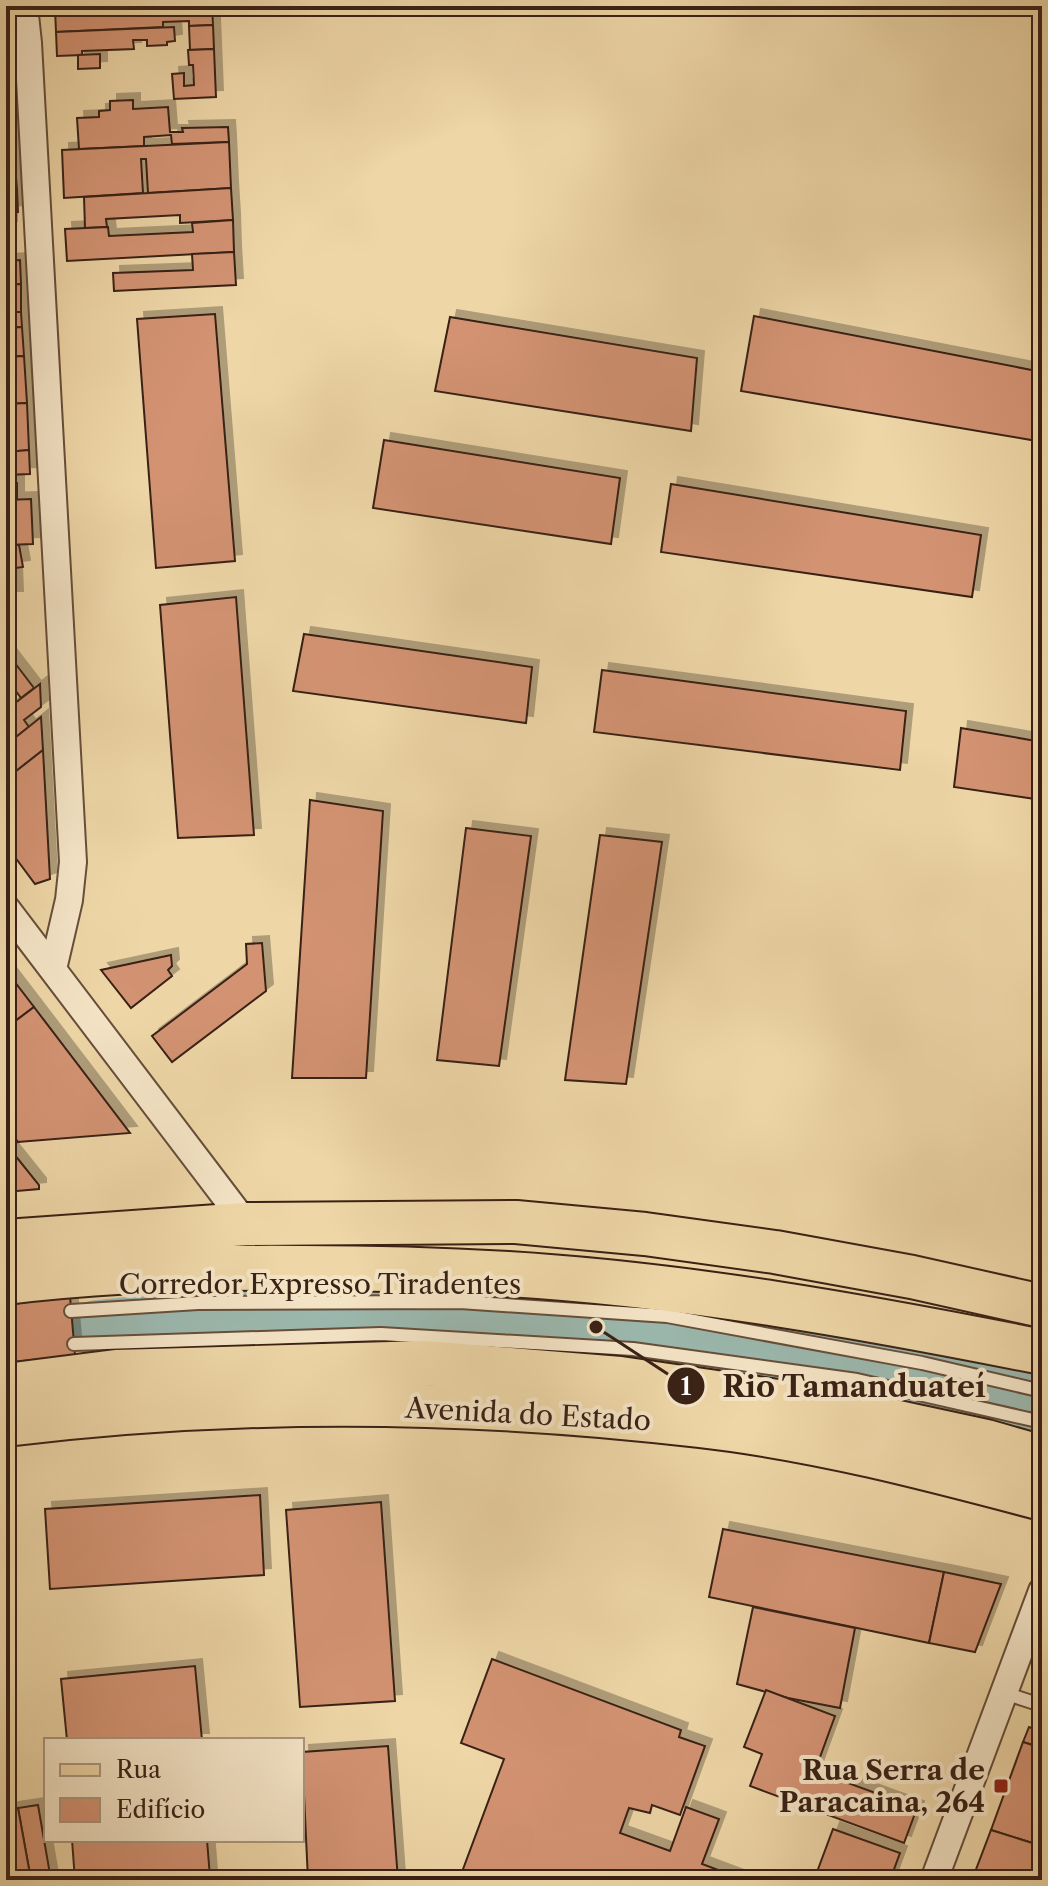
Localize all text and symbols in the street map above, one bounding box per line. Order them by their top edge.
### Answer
street label: Corredor Expresso Tiradentes [119,1267,521,1301]
callout: Rio Tamanduateí [666,1359,1003,1413]
text: Rio Tamanduateí [722,1368,986,1405]
text: 1 [681,1372,692,1401]
street label: Avenida do Estado [403,1391,652,1437]
legend [44,1738,304,1842]
place label: Rua Serra de Paracaina, 264 [779,1753,985,1819]
text: Rua [116,1755,161,1784]
marker: Rua Serra de Paracaina, 264 [992,1777,1010,1795]
text: Edifício [116,1795,205,1824]

